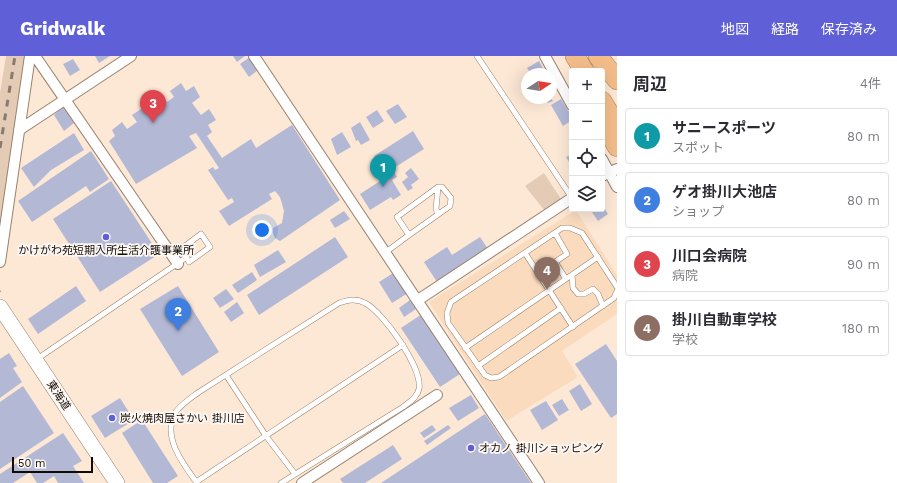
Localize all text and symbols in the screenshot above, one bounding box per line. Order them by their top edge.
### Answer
text: Gridwalk [20,17,105,40]
text: 地図 [721,21,749,37]
text: 経路 [771,21,799,37]
text: 保存済み [821,21,877,37]
north arrow [521,68,557,104]
map controls [569,68,605,212]
button: + [569,68,605,104]
text: 周辺 [633,74,667,94]
text: 4件 [860,76,881,91]
pin: 3 [140,90,166,123]
button: − [569,104,605,140]
text: サニースポーツ [672,119,776,137]
text: 1 [644,129,650,144]
text: 80 m [847,129,880,144]
button: locate [569,140,605,176]
text: スポット [672,140,724,155]
pin: 1 [370,154,396,187]
button: layers [569,176,605,212]
text: ゲオ掛川大池店 [672,183,777,201]
text: 2 [643,193,651,208]
text: 80 m [847,193,880,208]
text: ショップ [672,204,724,219]
your location [252,220,272,240]
marker: かけがわ苑短期入所生活介護事業所 [101,232,111,242]
place label: かけがわ苑短期入所生活介護事業所 [18,244,195,257]
text: 川口会病院 [672,247,747,265]
pin: 4 [534,257,560,290]
text: 3 [643,257,651,272]
text: 90 m [847,257,880,272]
text: 病院 [672,268,698,283]
pin: 2 [165,298,191,331]
text: 掛川自動車学校 [672,311,777,329]
text: 4 [643,321,651,336]
text: 180 m [842,321,880,336]
text: 学校 [672,332,698,347]
street label: 東海道 [44,378,73,413]
place label: 炭火焼肉屋さかい 掛川店 [120,412,245,425]
marker: 炭火焼肉屋さかい 掛川店 [107,413,117,423]
place label: オカノ 掛川ショッピング [479,442,604,455]
marker: オカノ 掛川ショッピング [466,443,476,453]
scale bar [12,455,93,474]
text: 50 m [18,457,45,470]

